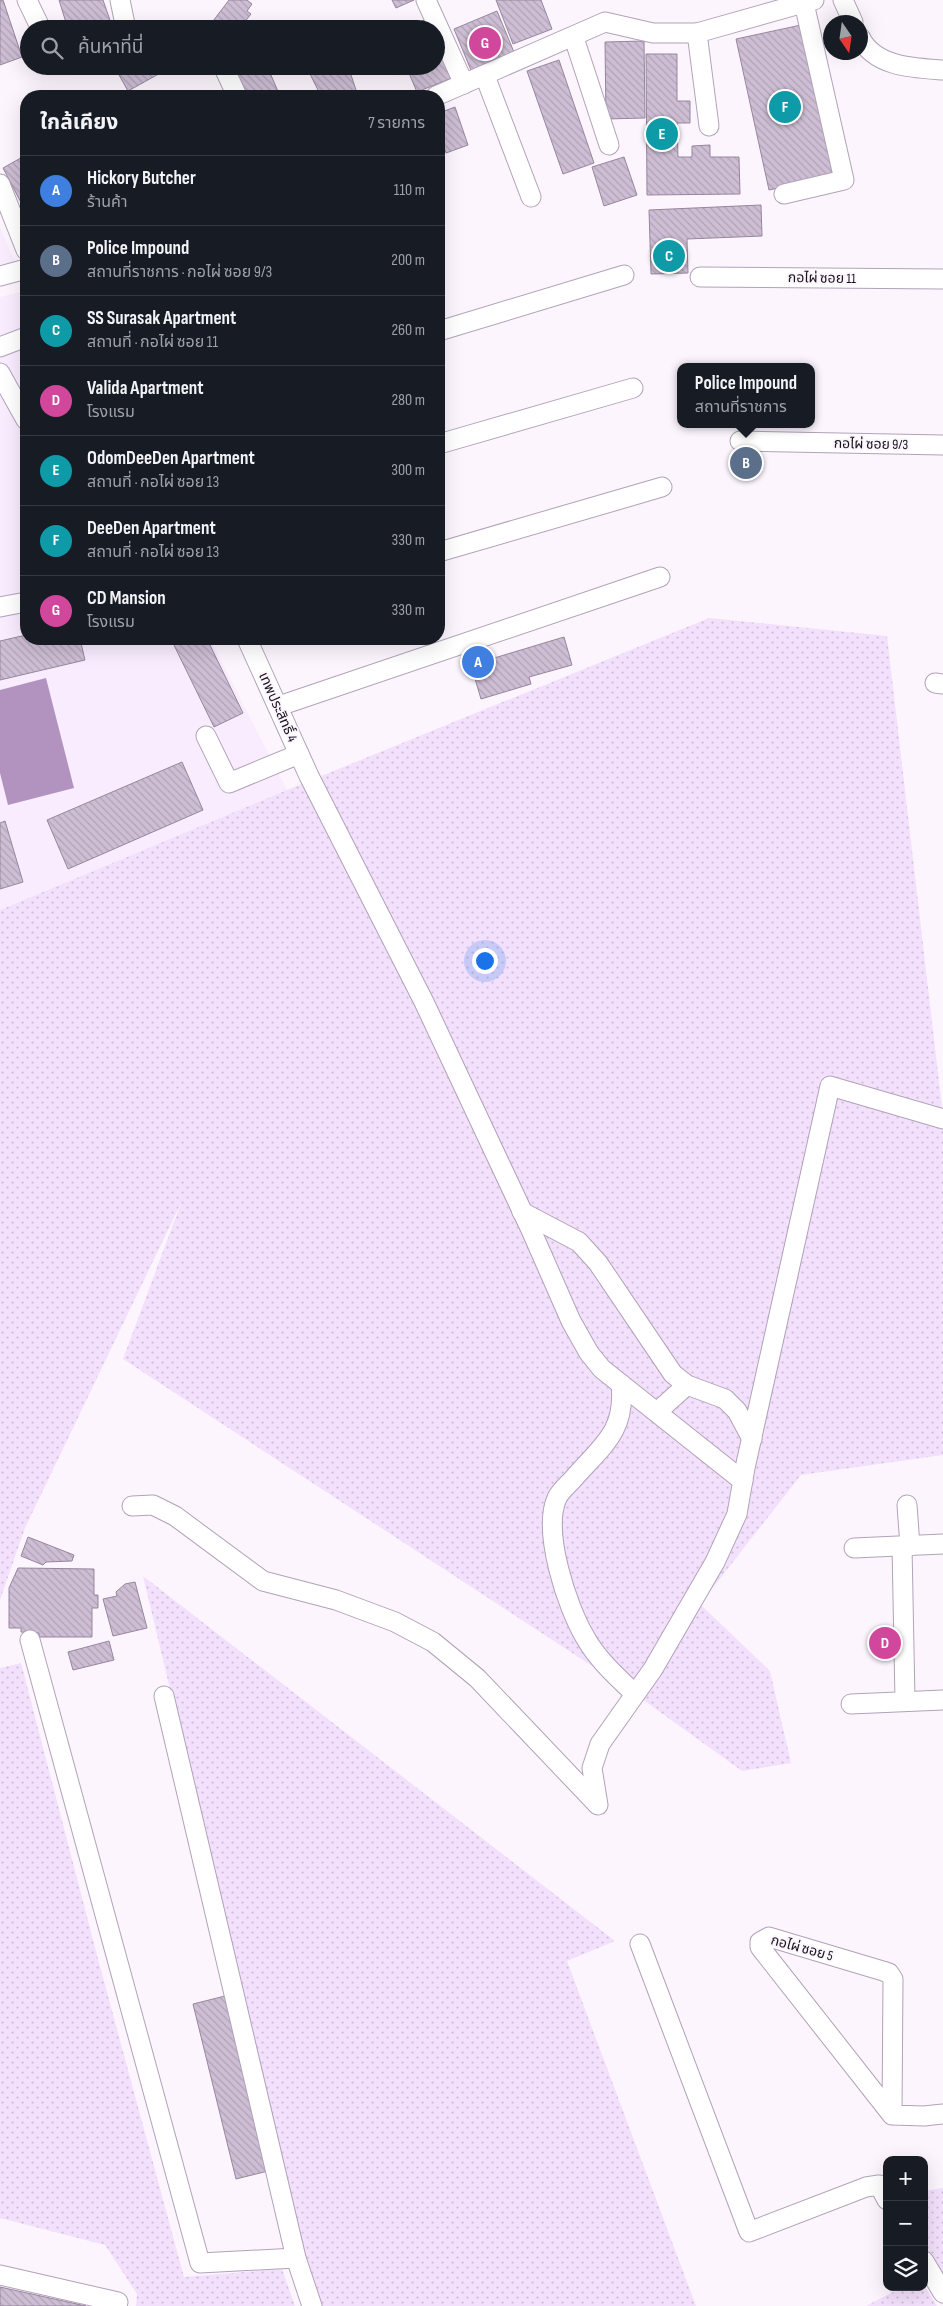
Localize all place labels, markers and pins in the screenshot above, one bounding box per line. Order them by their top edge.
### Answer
pin: G [469,24,501,62]
pin: F [769,88,801,126]
pin: E [646,115,678,153]
pin: C [653,237,685,275]
pin: B [730,444,762,482]
pin: A [462,643,494,681]
pin: D [869,1624,901,1662]

